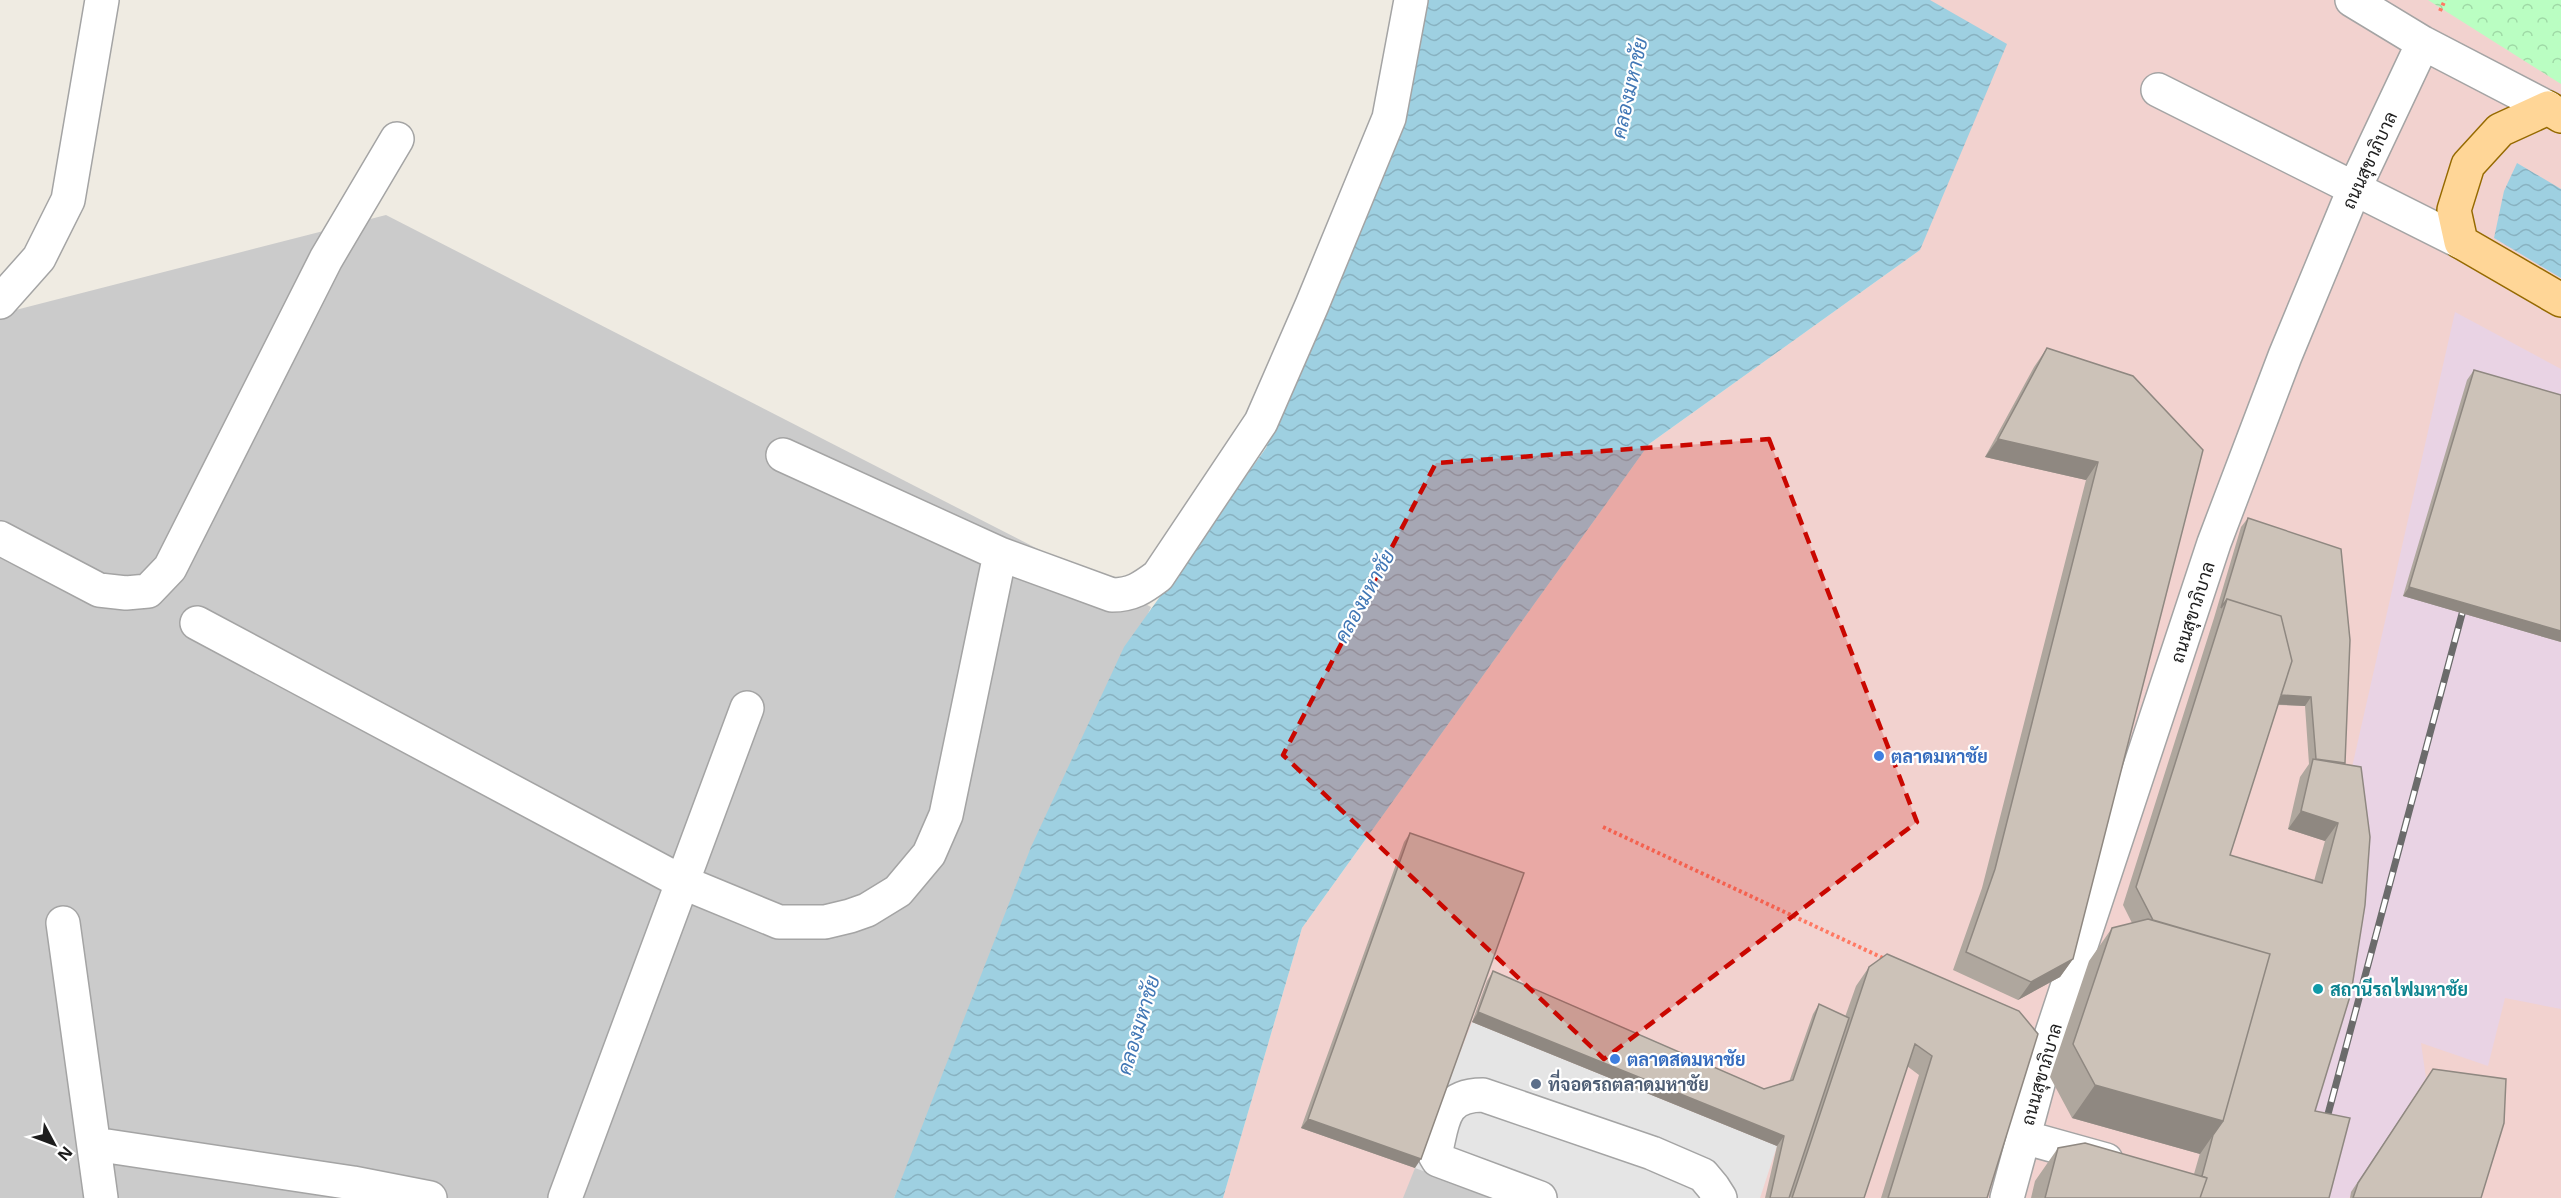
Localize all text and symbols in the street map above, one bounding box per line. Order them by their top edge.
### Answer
water label: คลองมหาชัย [1604,34,1654,141]
street label: ถนนสุขาภิบาล [2336,107,2403,213]
water label: คลองมหาชัย [1327,544,1401,647]
street label: ถนนสุขาภิบาล [2164,558,2221,666]
place label: ตลาดมหาชัย [1891,744,1988,768]
marker: ตลาดมหาชัย [1872,749,1886,763]
water label: คลองมหาชัย [1110,971,1166,1078]
place label: สถานีรถไฟมหาชัย [2330,977,2468,1001]
marker: สถานีรถไฟมหาชัย [2311,982,2325,996]
street label: ถนนสุขาภิบาล [2015,1020,2068,1128]
place label: ตลาดสดมหาชัย [1627,1047,1746,1071]
marker: ตลาดสดมหาชัย [1608,1052,1622,1066]
place label: ที่จอดรถตลาดมหาชัย [1548,1069,1709,1096]
marker: ที่จอดรถตลาดมหาชัย [1529,1077,1543,1091]
north arrow [24,1114,84,1174]
text: N [53,1142,78,1166]

